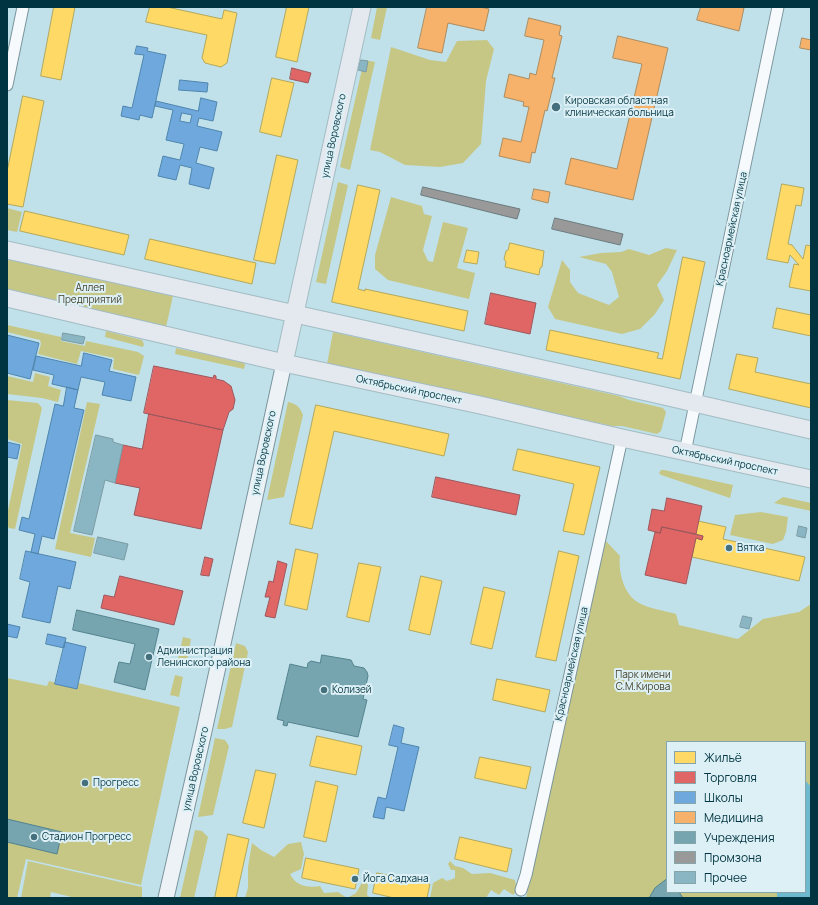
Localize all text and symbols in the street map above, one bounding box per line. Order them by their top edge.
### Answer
street label: улица Воровского [319,93,349,179]
place label: Кировская областная клиническая больница [565,95,674,118]
marker: Кировская областная клиническая больница [550,101,562,113]
street label: Красноармейская улица [714,171,750,287]
park label: Аллея Предприятий [58,282,122,306]
street label: Октябрьский проспект [355,373,463,407]
street label: улица Воровского [249,410,279,496]
street label: Октябрьский проспект [671,444,779,478]
place label: Вятка [737,542,764,554]
marker: Вятка [724,543,734,553]
street label: Красноармейская улица [553,606,591,722]
place label: Администрация Ленинского района [157,645,251,668]
marker: Администрация Ленинского района [144,652,154,662]
park label: Парк имени С.М.Кирова [615,669,671,692]
place label: Колизей [332,684,371,696]
marker: Колизей [319,685,329,695]
street label: улица Воровского [180,726,212,812]
legend [666,741,806,893]
text: Жильё [704,749,742,766]
text: Торговля [704,769,757,786]
place label: Прогресс [93,777,139,789]
marker: Прогресс [80,778,90,788]
text: Школы [704,789,743,806]
text: Медицина [704,809,763,826]
text: Учреждения [704,829,775,846]
place label: Стадион Прогресс [42,831,131,843]
marker: Стадион Прогресс [29,832,39,842]
text: Промзона [704,849,762,866]
text: Прочее [704,869,747,886]
place label: Йога Садхана [363,873,429,885]
marker: Йога Садхана [350,874,360,884]

